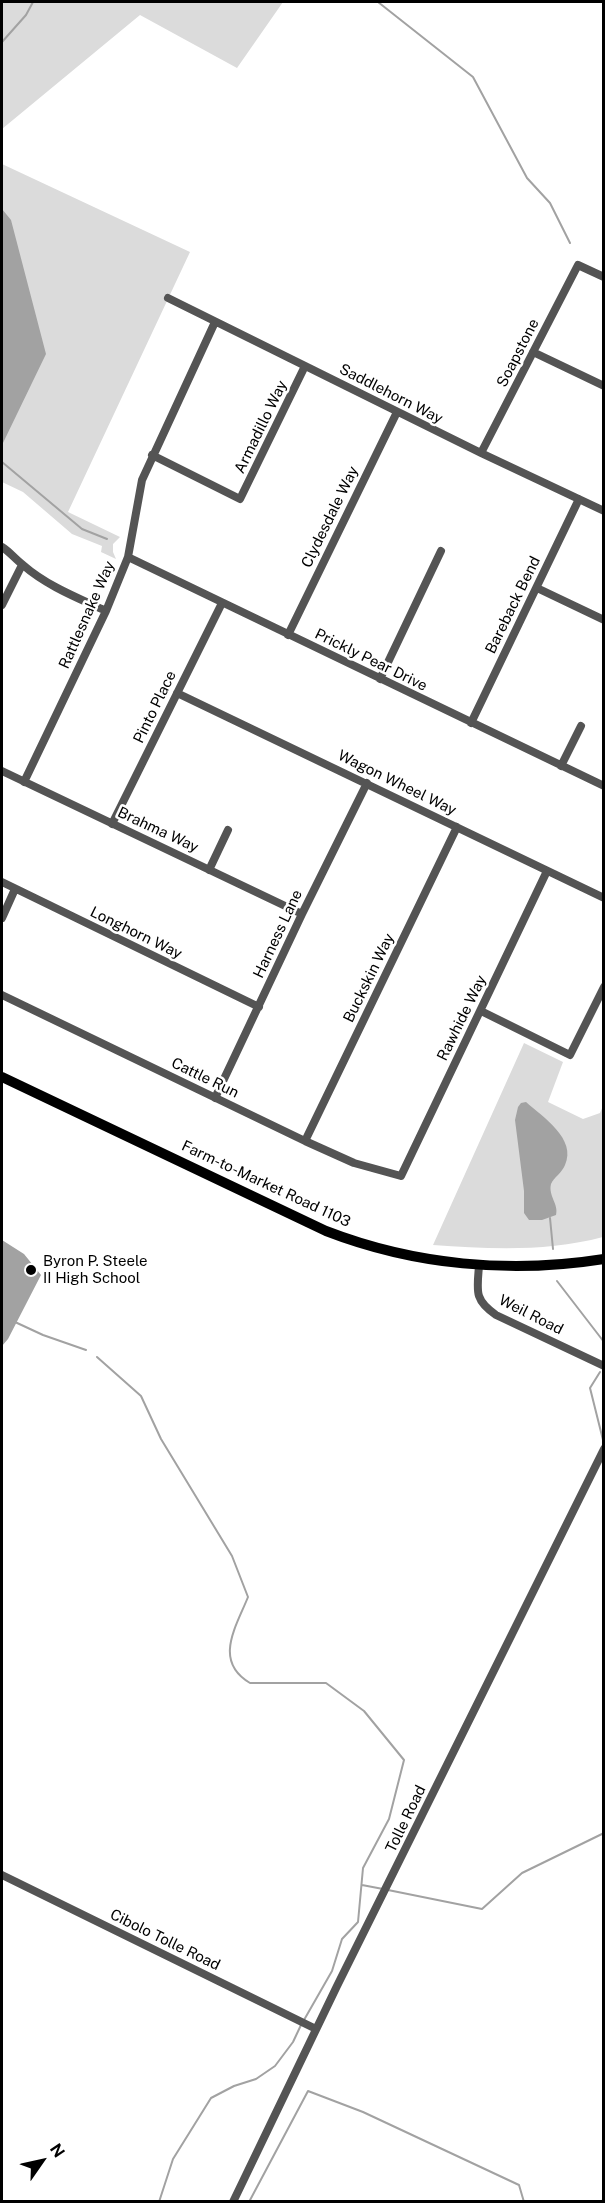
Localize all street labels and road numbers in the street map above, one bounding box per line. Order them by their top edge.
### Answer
street label: Soapstone [493,316,543,390]
street label: Saddlehorn Way [336,360,446,428]
street label: Armadillo Way [231,378,291,476]
street label: Clydesdale Way [298,463,362,571]
street label: Bareback Bend [482,553,544,657]
street label: Rattlesnake Way [55,558,119,672]
street label: Prickly Pear Drive [312,625,430,695]
street label: Pinto Place [130,668,180,746]
street label: Wagon Wheel Way [335,746,459,820]
street label: Brahma Way [115,803,201,857]
street label: Harness Lane [250,887,306,981]
street label: Longhorn Way [87,903,185,963]
street label: Buckskin Way [340,931,398,1025]
street label: Rawhide Way [434,972,490,1064]
street label: Cattle Run [168,1054,242,1102]
street label: Farm-to-Market Road 1103 [179,1137,353,1231]
street label: Weil Road [496,1291,566,1339]
street label: Tolle Road [382,1782,430,1856]
street label: Cibolo Tolle Road [107,1906,223,1974]

